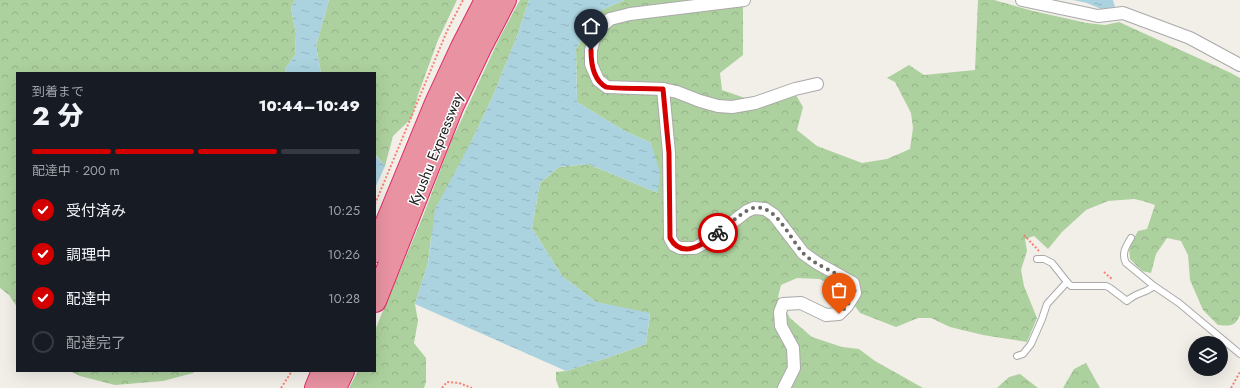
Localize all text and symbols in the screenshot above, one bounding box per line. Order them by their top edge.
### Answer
pin [574,9,608,50]
icon: home [580,15,602,37]
text: 到着まで [32,82,84,101]
street label: Kyushu Expressway [403,89,469,209]
text: 10:44–10:49 [259,95,360,117]
text: 2 分 [32,97,84,135]
text: 配達中 · 200 m [32,161,120,180]
icon: check [32,199,54,221]
text: 受付済み [66,200,126,222]
text: 10:25 [328,201,360,220]
courier [698,213,738,253]
icon: bike [707,222,729,244]
icon: check [32,243,54,265]
text: 調理中 [66,244,111,266]
text: 10:26 [328,245,360,264]
pin [822,273,856,314]
icon: bag [828,279,850,301]
icon: check [32,287,54,309]
text: 配達中 [66,288,111,310]
text: 10:28 [328,289,360,308]
text: 配達完了 [66,332,126,354]
map controls [1188,336,1228,376]
button: layers [1188,336,1228,376]

